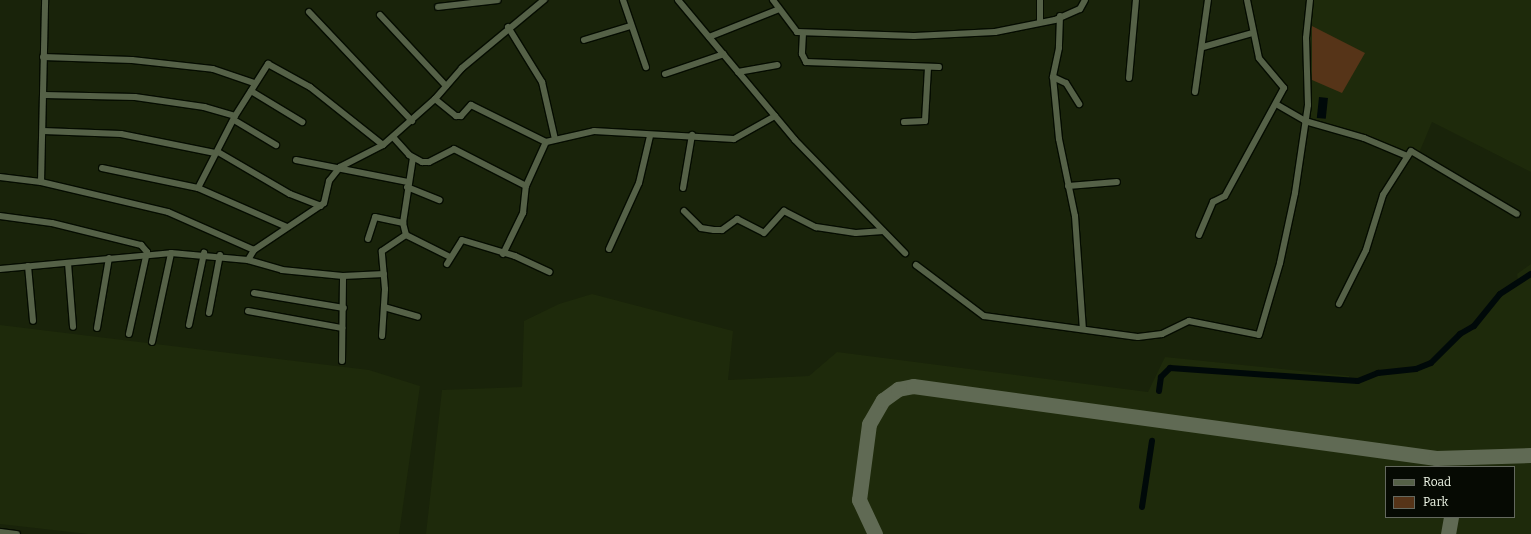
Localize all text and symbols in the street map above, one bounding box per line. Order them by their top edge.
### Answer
legend [1385,466,1515,518]
text: Road [1423,475,1451,489]
text: Park [1423,495,1448,509]

